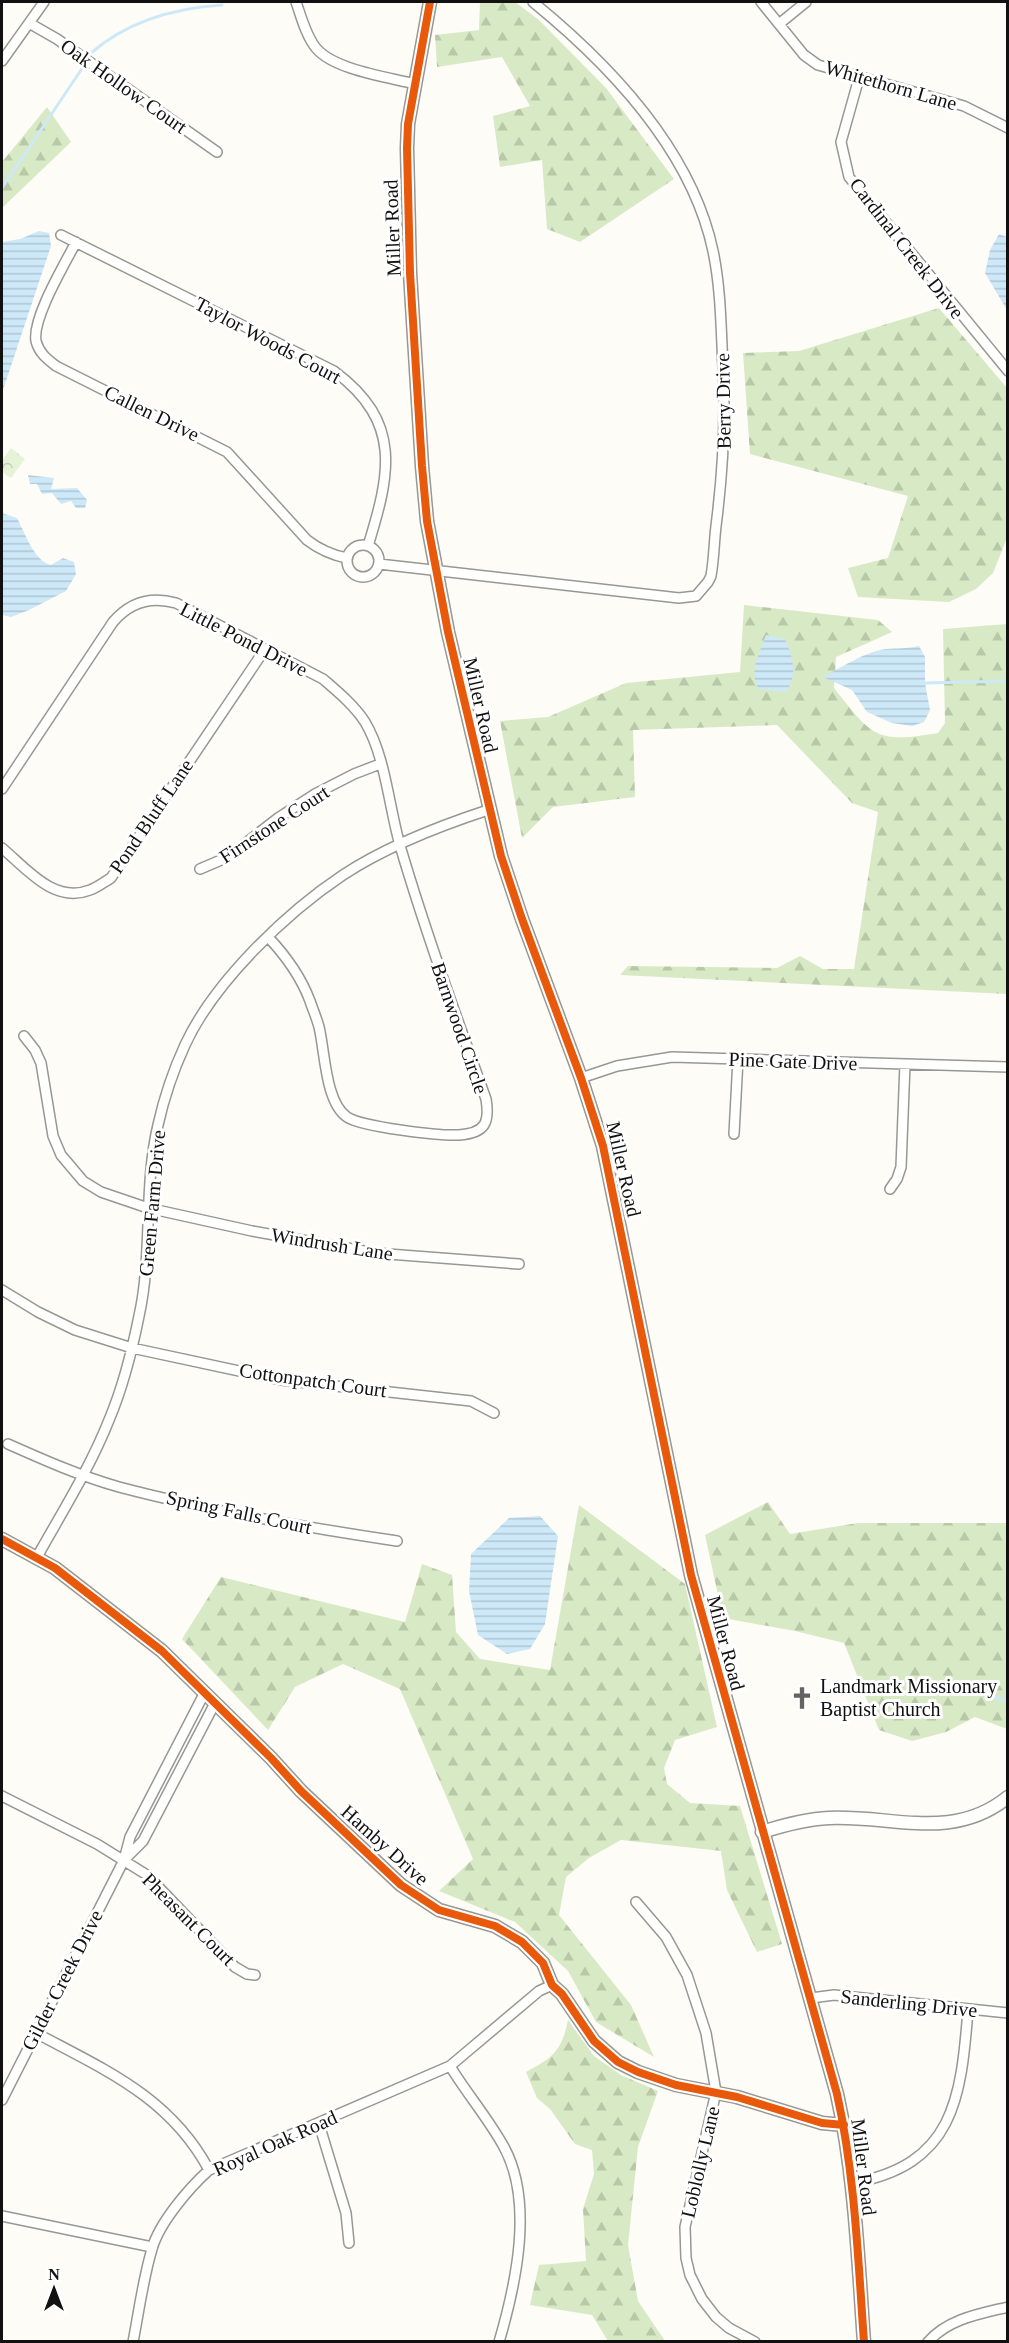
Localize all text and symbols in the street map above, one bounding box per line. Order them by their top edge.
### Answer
street label: Oak Hollow Court [57,34,192,138]
street label: Whitethorn Lane [823,56,960,114]
street label: Cardinal Creek Drive [845,173,969,323]
street label: Miller Road [379,179,405,277]
street label: Taylor Woods Court [191,292,345,389]
street label: Berry Drive [711,353,736,449]
street label: Callen Drive [101,381,203,445]
street label: Little Pond Drive [177,597,311,681]
street label: Miller Road [459,655,503,755]
street label: Pond Bluff Lane [105,755,197,877]
street label: Firnstone Court [215,780,333,868]
street label: Barnwood Circle [427,960,493,1097]
street label: Pine Gate Drive [728,1048,858,1074]
street label: Miller Road [602,1119,646,1219]
street label: Green Farm Drive [135,1129,169,1277]
street label: Windrush Lane [270,1224,395,1265]
street label: Cottonpatch Court [238,1359,388,1402]
street label: Spring Falls Court [164,1486,314,1539]
street label: Miller Road [703,1593,749,1693]
place label: Landmark Missionary Baptist Church [820,1675,997,1721]
church icon: Landmark Missionary Baptist Church [789,1685,815,1711]
street label: Hamby Drive [336,1800,433,1891]
street label: Pheasant Court [138,1868,240,1970]
street label: Gilder Creek Drive [17,1906,107,2054]
street label: Sanderling Drive [840,1985,978,2022]
street label: Loblolly Lane [676,2104,725,2220]
street label: Royal Oak Road [210,2106,341,2181]
street label: Miller Road [847,2117,881,2217]
north arrow [24,2259,84,2319]
text: N [48,2266,60,2283]

